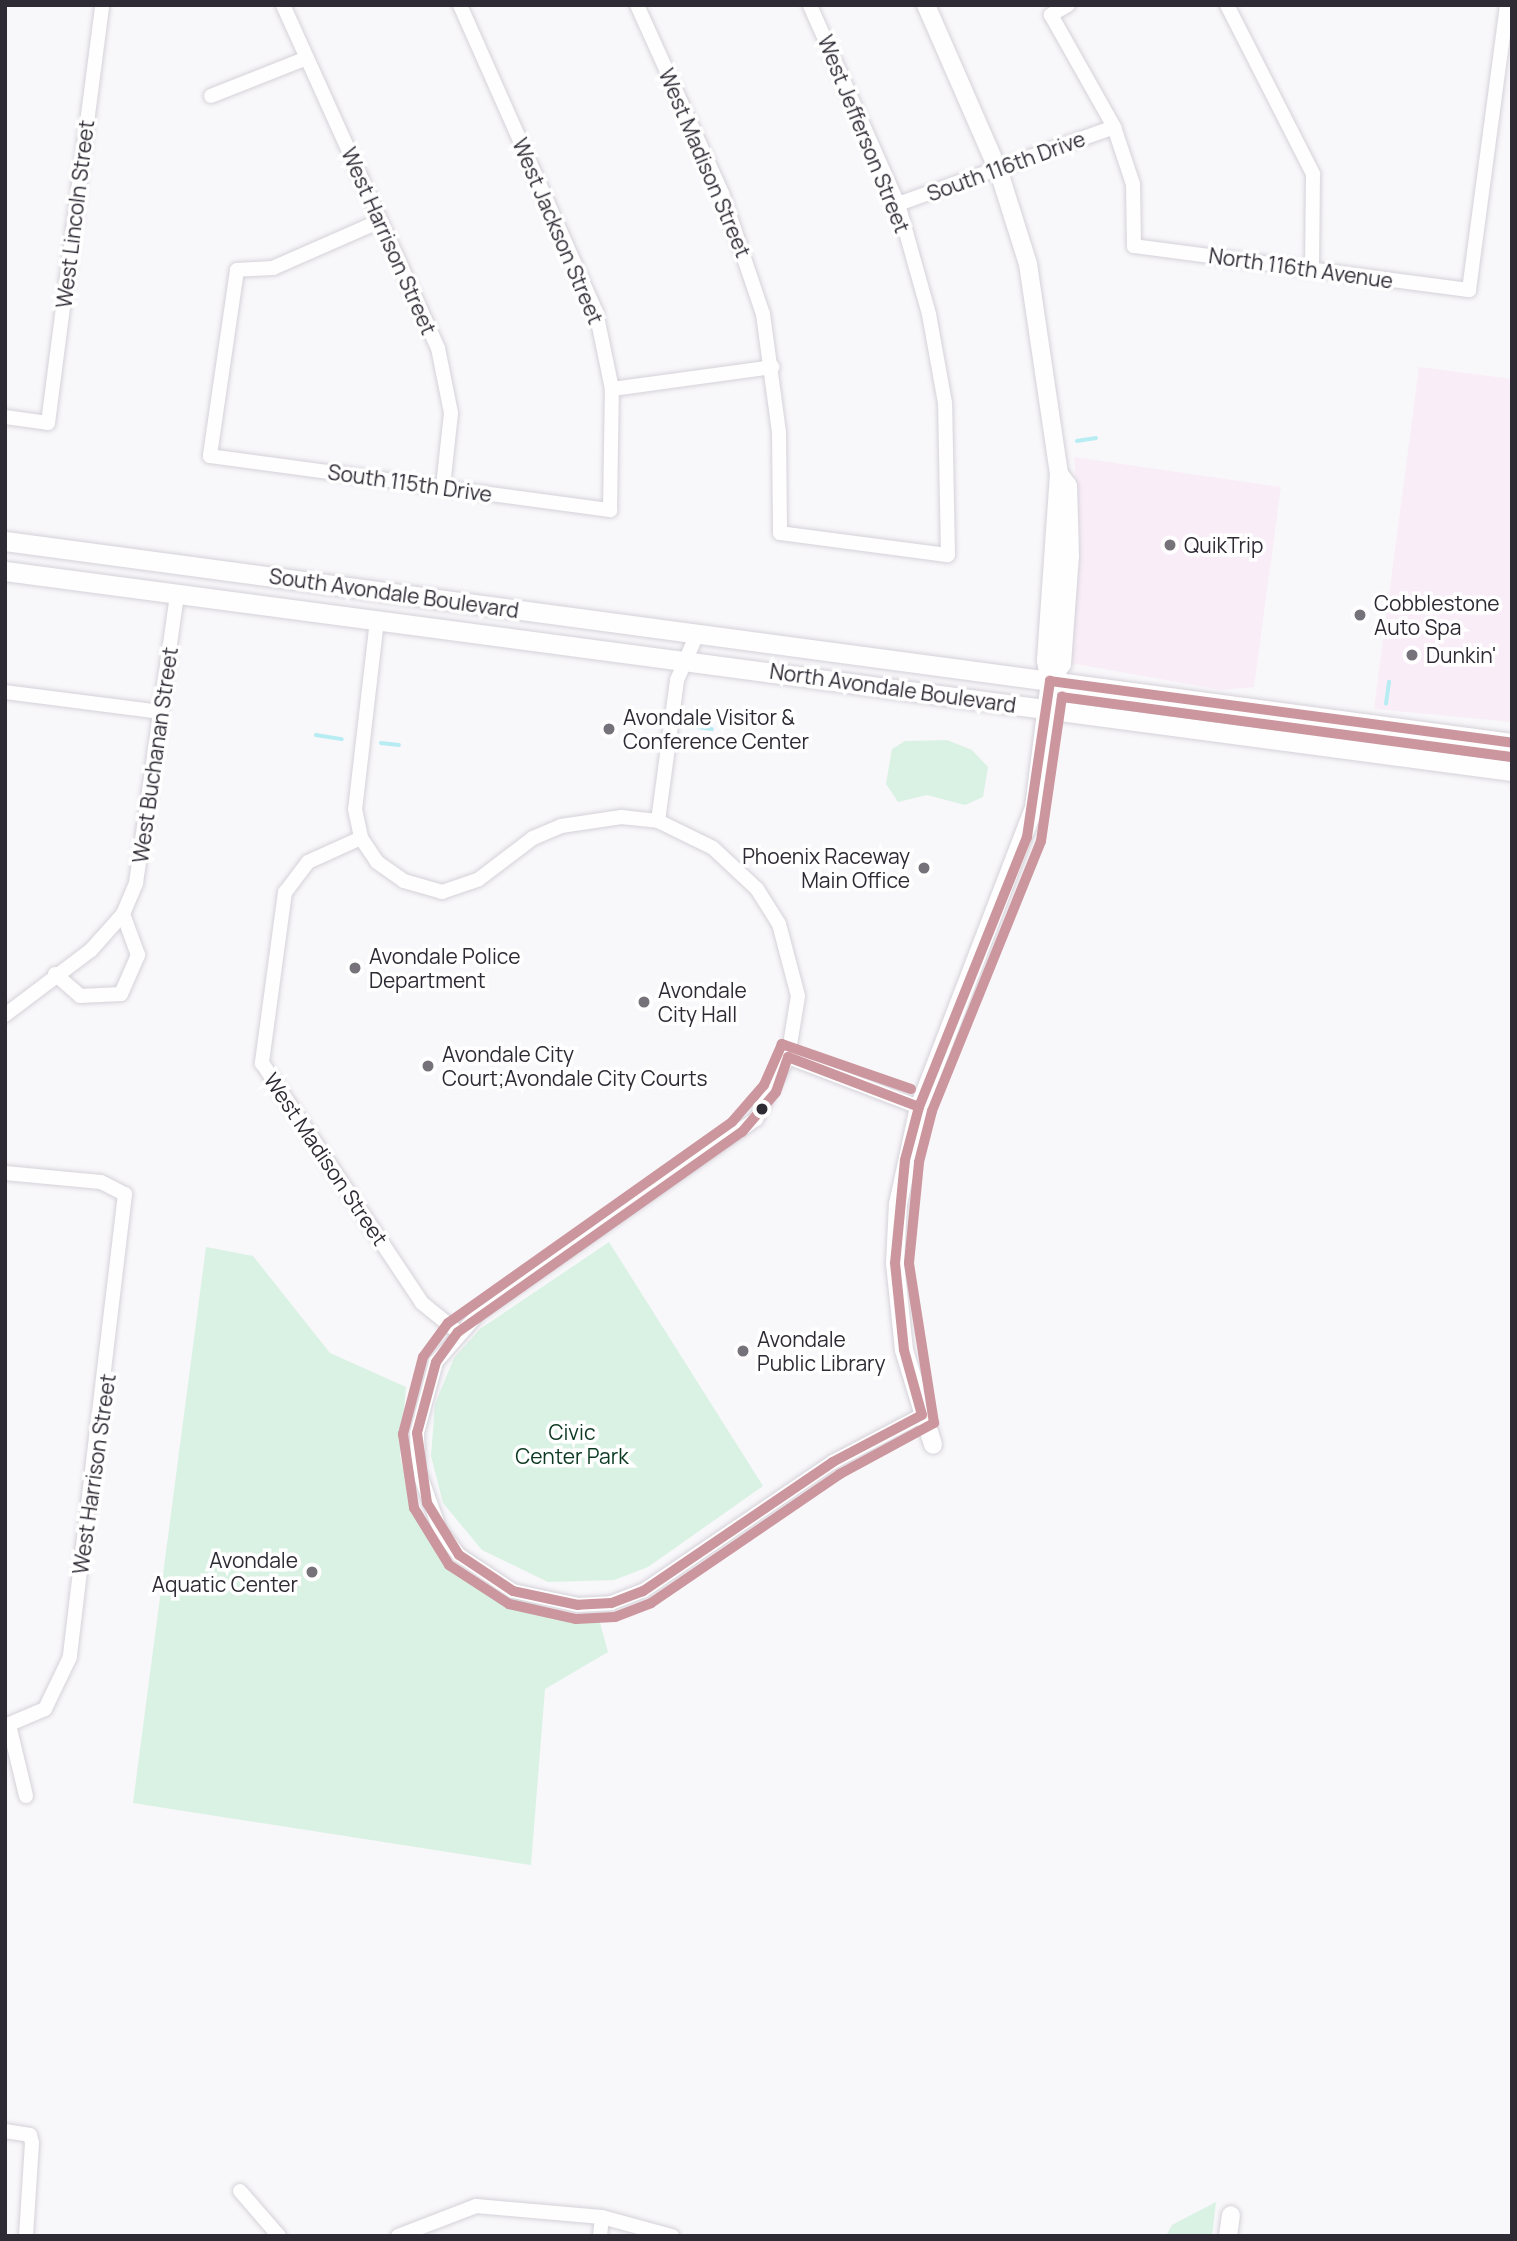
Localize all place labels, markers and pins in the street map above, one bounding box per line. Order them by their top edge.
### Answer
place label: QuikTrip [1184,532,1263,558]
marker: QuikTrip [1162,537,1178,553]
place label: Cobblestone Auto Spa [1374,590,1500,640]
marker: Cobblestone Auto Spa [1352,607,1368,623]
place label: Dunkin' [1426,642,1496,668]
marker: Dunkin' [1404,647,1420,663]
place label: Avondale Visitor & Conference Center [623,704,809,754]
marker: Avondale Visitor & Conference Center [601,721,617,737]
place label: Phoenix Raceway Main Office [742,843,910,893]
marker: Phoenix Raceway Main Office [916,860,932,876]
place label: Avondale Police Department [369,943,520,993]
marker: Avondale Police Department [347,960,363,976]
place label: Avondale City Hall [658,977,747,1027]
marker: Avondale City Hall [636,994,652,1010]
place label: Avondale City Court;Avondale City Courts [442,1041,708,1091]
marker: Avondale City Court;Avondale City Courts [420,1058,436,1074]
unlabelled marker [755,1102,769,1116]
place label: Avondale Public Library [757,1326,886,1376]
marker: Avondale Public Library [735,1343,751,1359]
place label: Avondale Aquatic Center [152,1547,298,1597]
marker: Avondale Aquatic Center [304,1564,320,1580]

